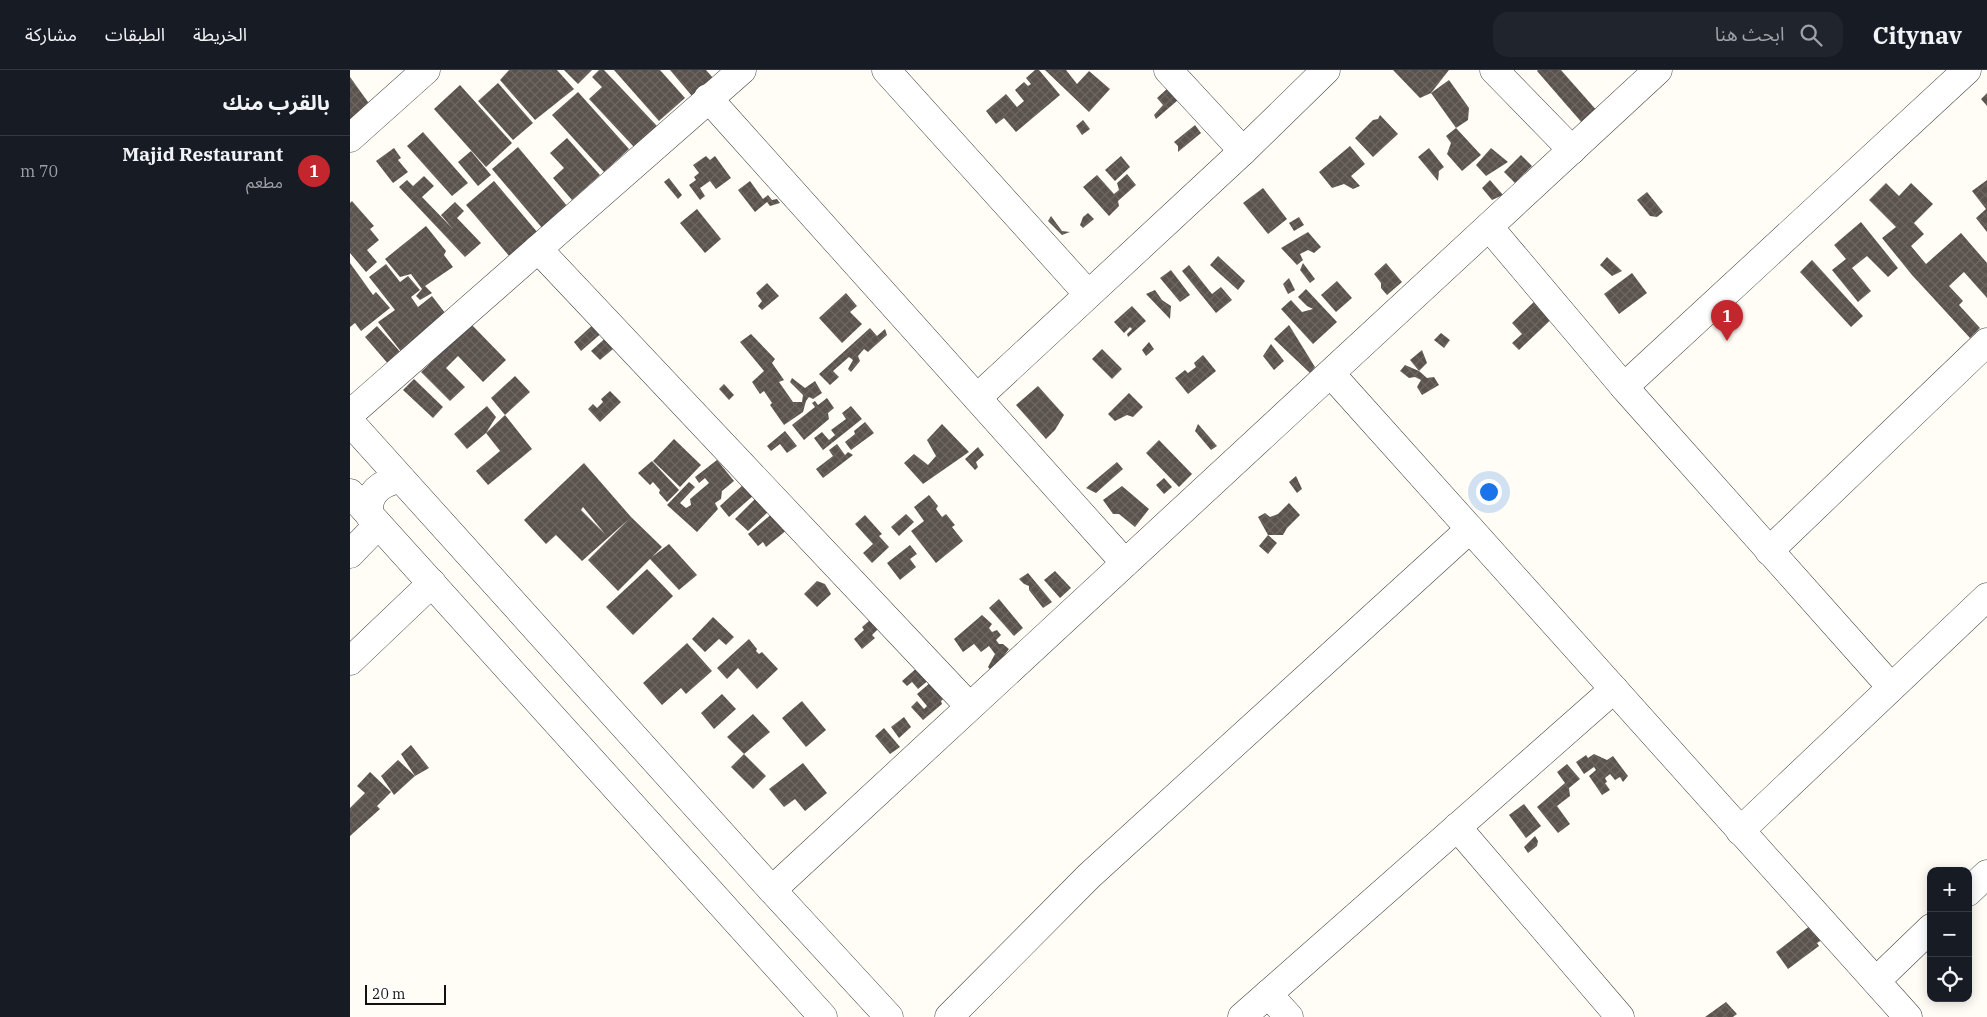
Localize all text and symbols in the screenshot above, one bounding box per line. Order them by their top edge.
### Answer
search box [1493,12,1843,57]
text: Citynav [1873,19,1962,51]
icon: search [1797,21,1825,49]
text: ابحث هنا [1715,22,1785,46]
text: مشاركة [25,23,77,46]
text: الطبقات [105,23,165,46]
text: الخريطة [193,23,247,46]
text: بالقرب منك [223,88,330,116]
text: Majid Restaurant [122,142,283,166]
text: 70 m [20,161,58,181]
text: 1 [309,161,319,181]
text: مطعم [246,172,283,192]
pin: 1 [1711,300,1743,341]
your location [1476,479,1502,505]
map controls [1927,867,1972,1002]
button: + [1927,867,1972,912]
button: − [1927,912,1972,957]
button: locate [1927,957,1972,1002]
scale bar [365,982,446,1005]
text: 20 m [372,985,405,1003]

